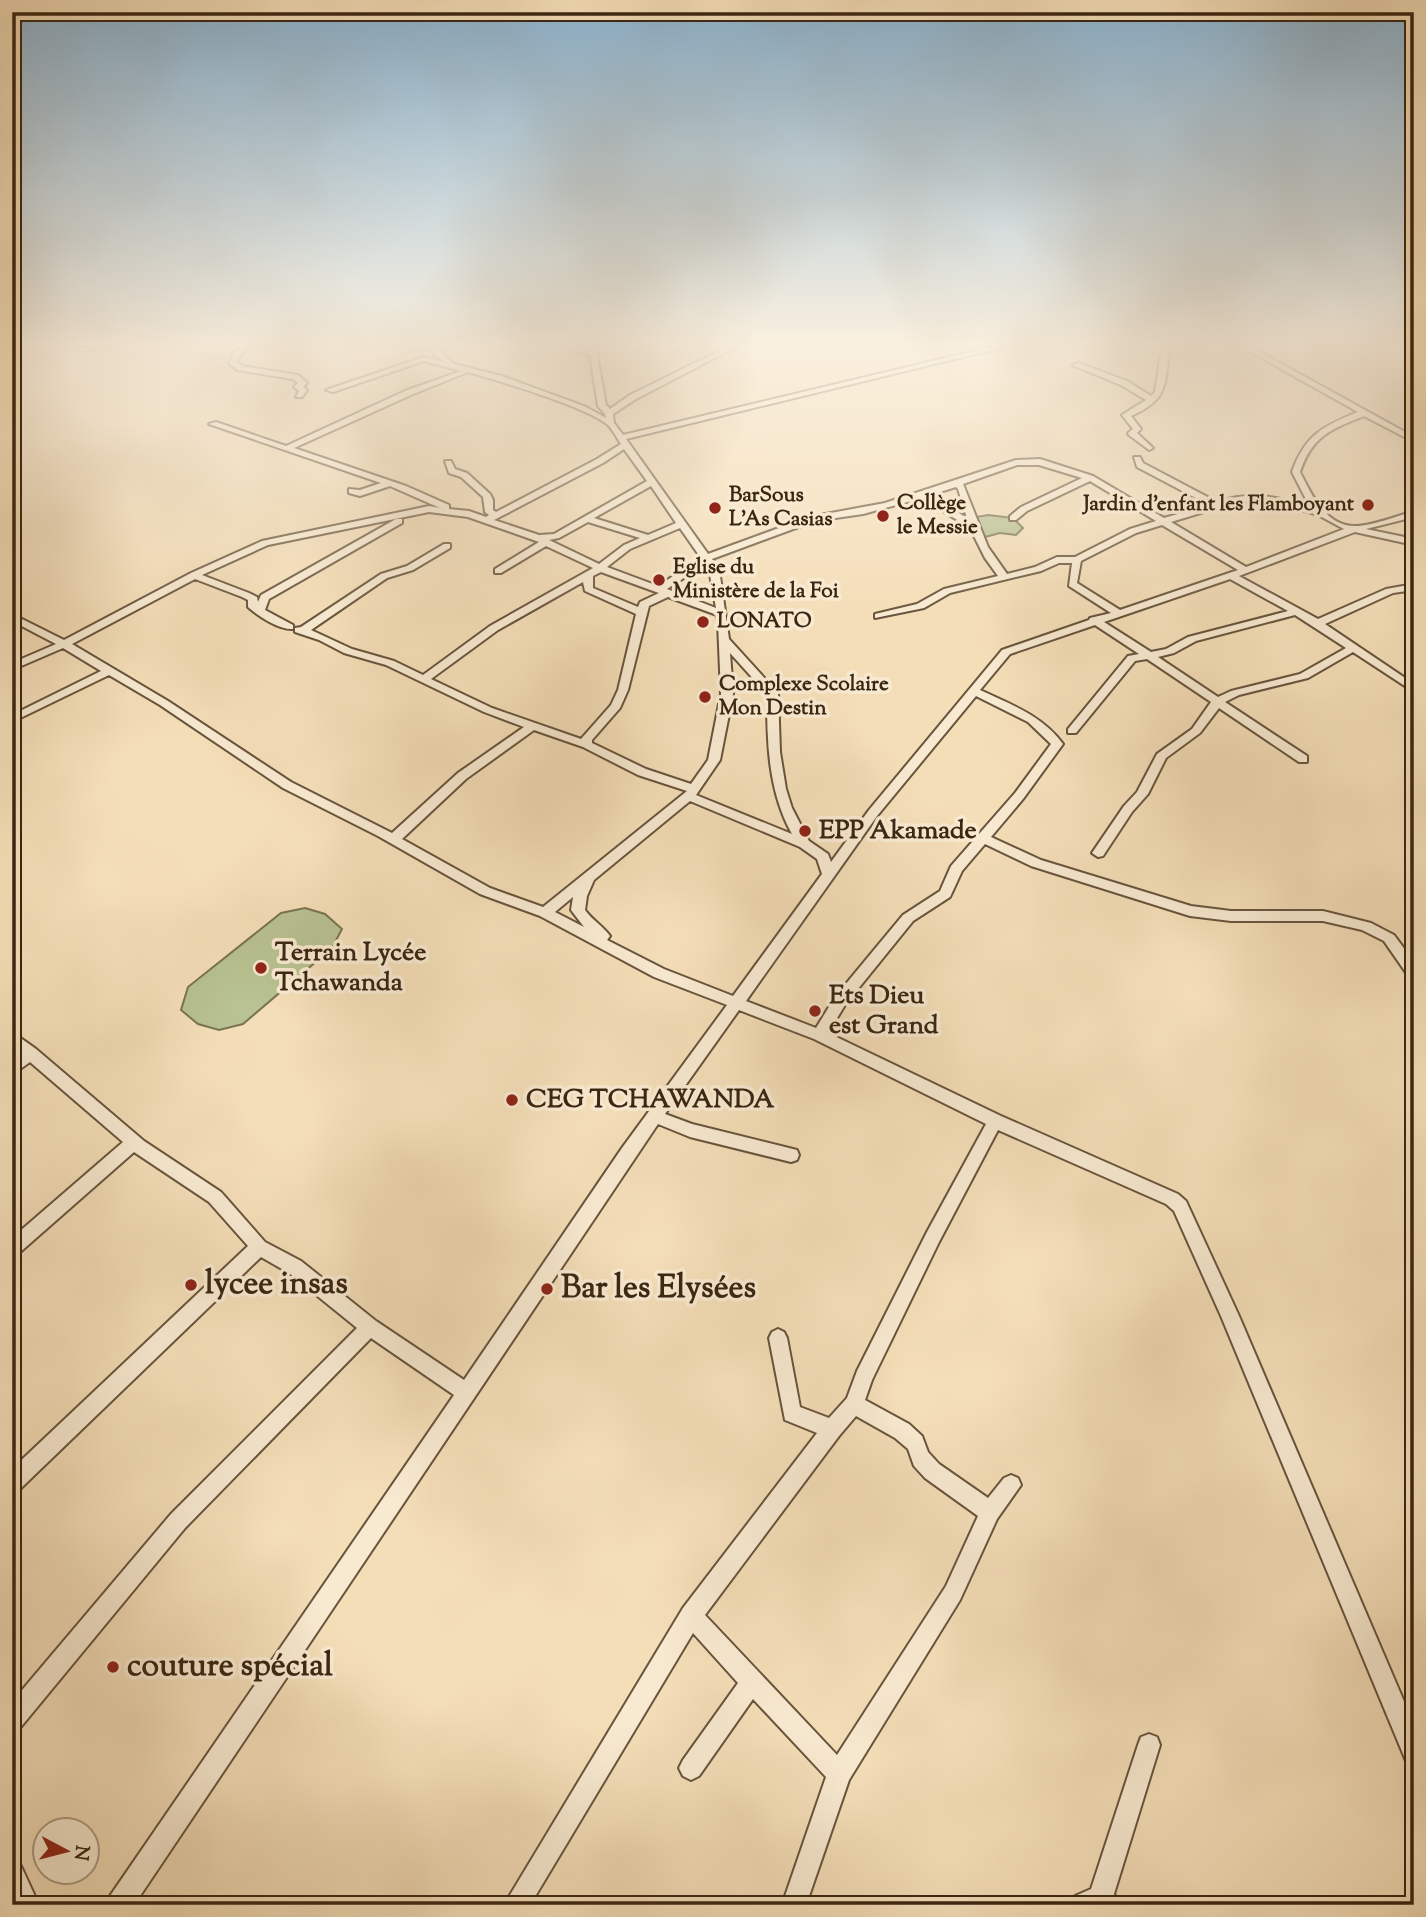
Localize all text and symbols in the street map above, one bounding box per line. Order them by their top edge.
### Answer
place label: BarSous L'As Casias [729,481,832,535]
place label: Collège le Messie [897,489,978,543]
place label: Jardin d'enfant les Flamboyant [1081,490,1355,520]
marker: Jardin d'enfant les Flamboyant [1360,497,1376,513]
marker: BarSous L'As Casias [707,500,723,516]
marker: Collège le Messie [875,508,891,524]
place label: Eglise du Ministère de la Foi [673,553,839,607]
marker: Eglise du Ministère de la Foi [651,572,667,588]
place label: LONATO [717,607,812,637]
marker: LONATO [695,614,711,630]
place label: Complexe Scolaire Mon Destin [719,670,889,724]
marker: Complexe Scolaire Mon Destin [697,689,713,705]
place label: EPP Akamade [819,813,977,850]
marker: EPP Akamade [797,823,813,839]
place label: Terrain Lycée Tchawanda [275,935,426,1002]
marker: Terrain Lycée Tchawanda [253,960,269,976]
place label: Ets Dieu est Grand [829,978,939,1045]
marker: Ets Dieu est Grand [807,1003,823,1019]
place label: CEG TCHAWANDA [526,1082,775,1119]
marker: CEG TCHAWANDA [504,1092,520,1108]
place label: lycee insas [205,1262,348,1308]
place label: Bar les Elysées [561,1266,756,1312]
marker: lycee insas [183,1277,199,1293]
marker: Bar les Elysées [539,1281,555,1297]
place label: couture spécial [127,1644,333,1690]
marker: couture spécial [105,1659,121,1675]
north arrow [32,1815,102,1885]
text: N [66,1844,95,1862]

